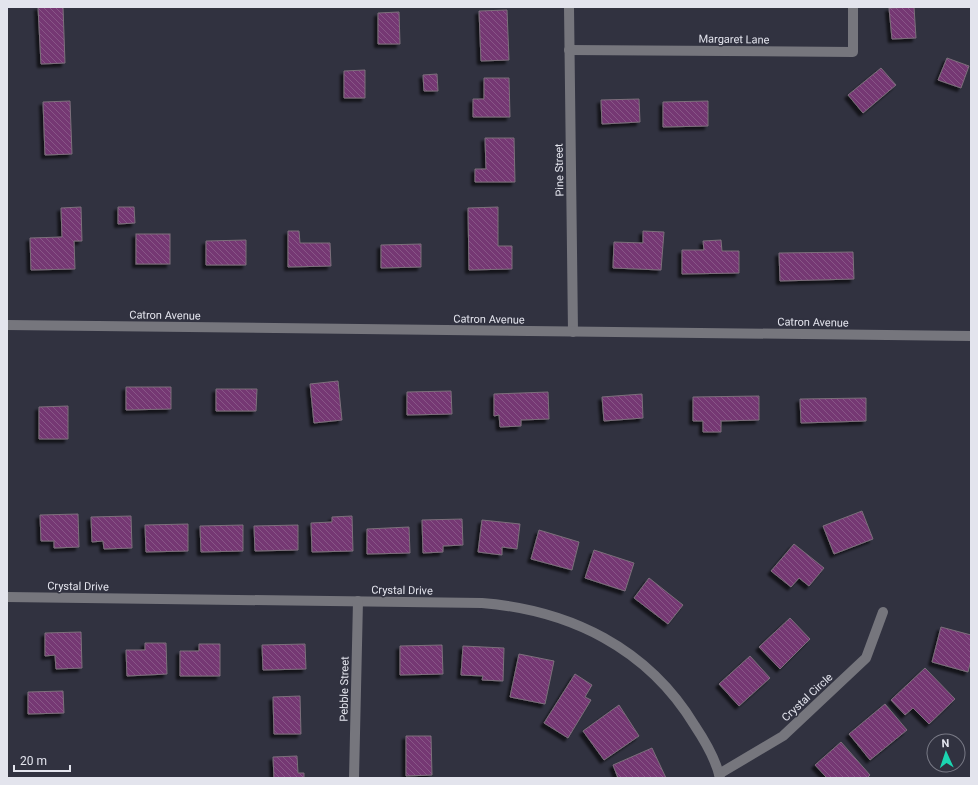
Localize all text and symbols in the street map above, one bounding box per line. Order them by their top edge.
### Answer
street label: Margaret Lane [698,32,770,47]
street label: Pine Street [553,143,566,197]
street label: Catron Avenue [129,308,201,323]
street label: Catron Avenue [453,312,525,327]
street label: Catron Avenue [777,315,849,330]
street label: Crystal Drive [47,579,109,594]
street label: Crystal Drive [371,583,433,598]
street label: Pebble Street [337,656,352,722]
street label: Crystal Circle [779,670,836,724]
north arrow [926,733,966,773]
text: N [941,737,950,750]
scale bar [14,747,70,773]
text: 20 m [20,754,47,768]

